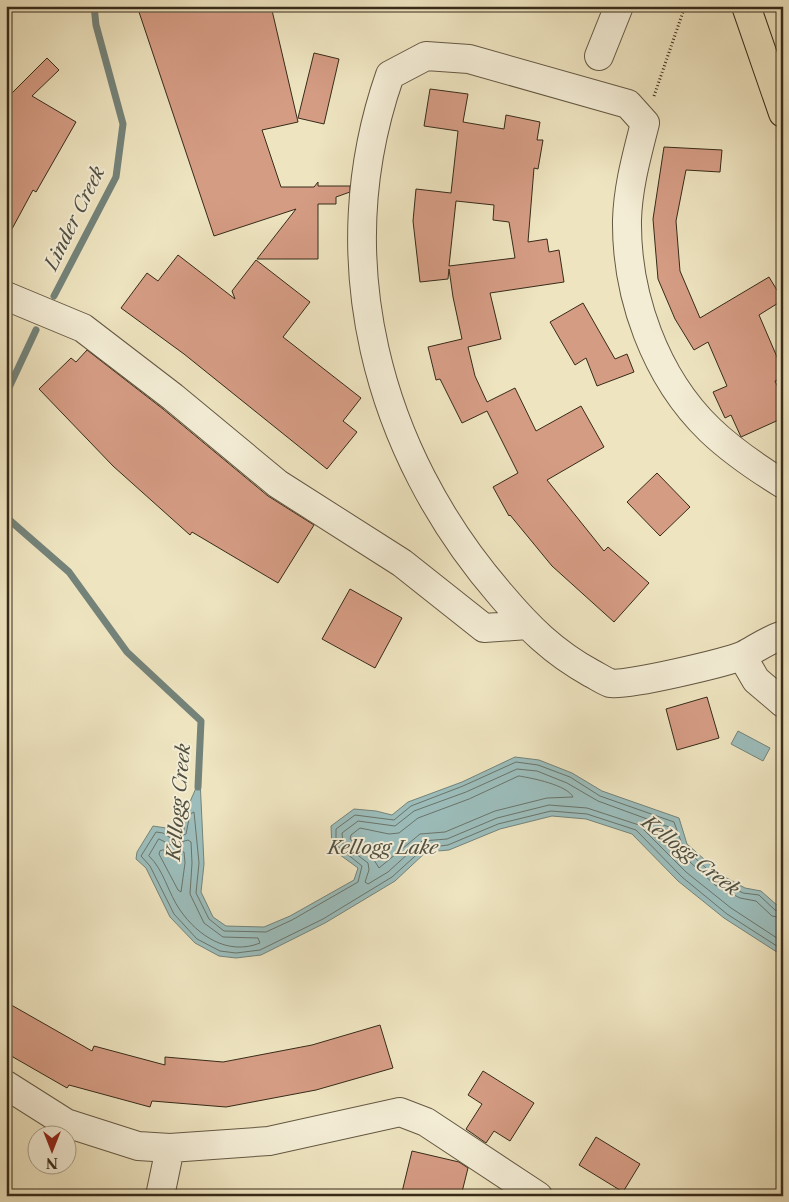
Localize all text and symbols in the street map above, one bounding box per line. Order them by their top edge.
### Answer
water label: Linder Creek [38,162,110,276]
water label: Kellogg Creek [162,742,195,863]
water label: Kellogg Creek [636,809,744,901]
water label: Kellogg Lake [326,836,439,859]
north arrow [28,1124,78,1174]
text: N [46,1154,58,1172]

